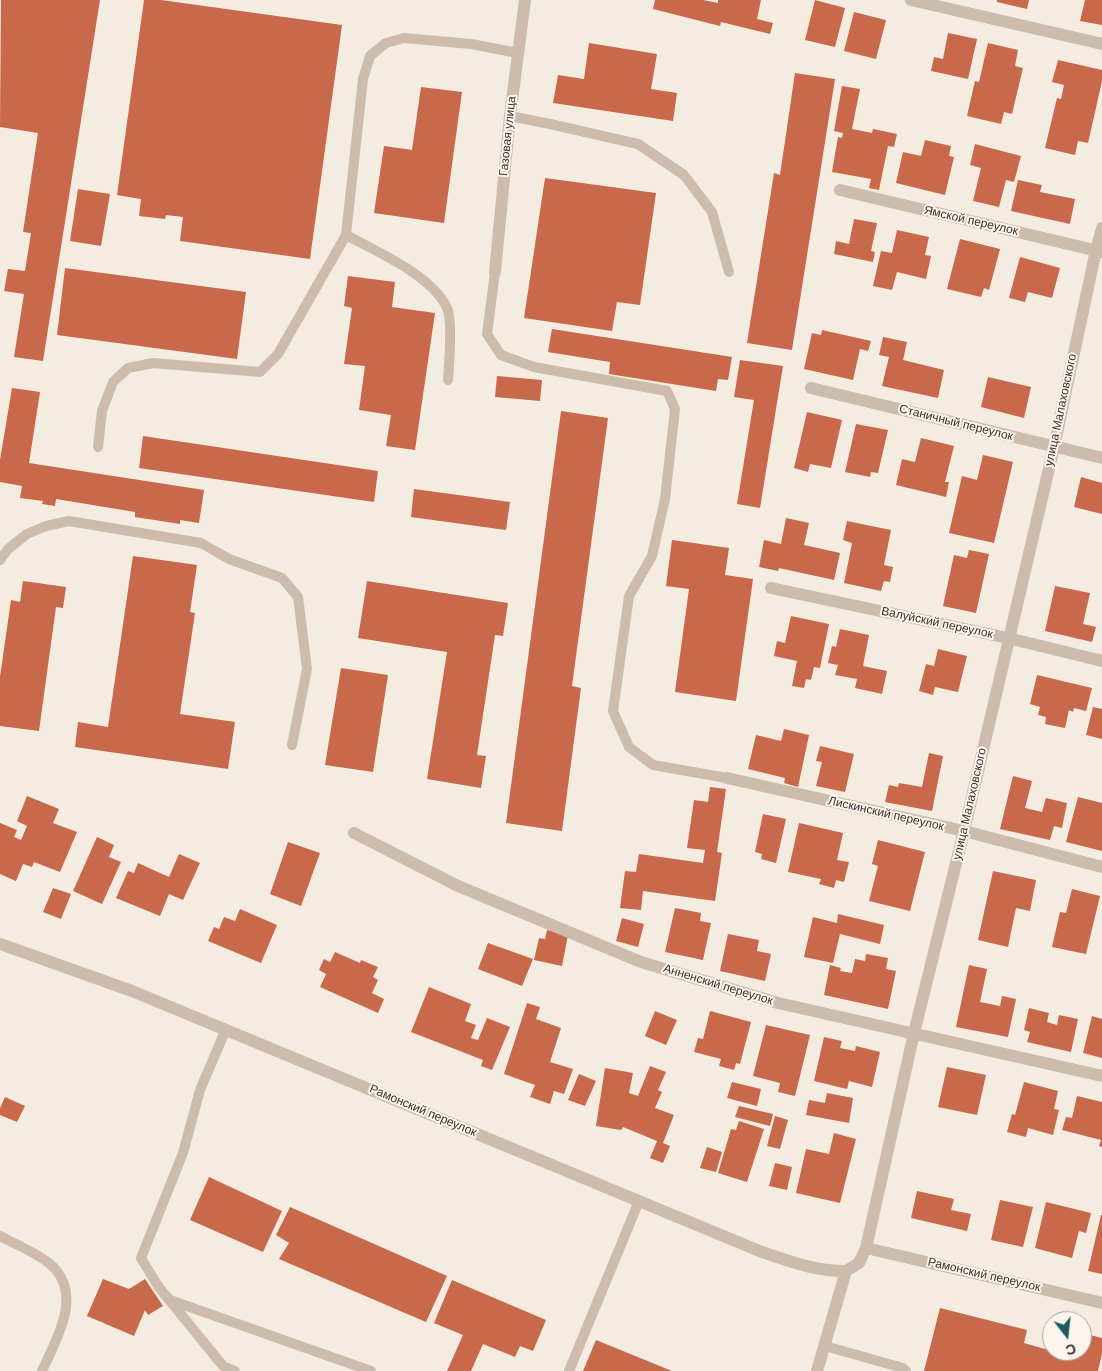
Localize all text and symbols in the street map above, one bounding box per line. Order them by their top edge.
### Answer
street label: Газовая улица [497,95,519,177]
street label: Ямской переулок [923,203,1019,239]
street label: улица Малаховского [1042,353,1080,467]
street label: Станичный переулок [898,402,1014,444]
street label: Валуйский переулок [880,604,994,642]
street label: улица Малаховского [950,747,990,861]
street label: Лискинский переулок [827,794,945,834]
street label: Анненский переулок [662,961,774,1009]
street label: Рамонский переулок [367,1082,479,1140]
street label: Рамонский переулок [926,1255,1042,1295]
north arrow [1042,1311,1092,1361]
text: С [1064,1340,1078,1359]

